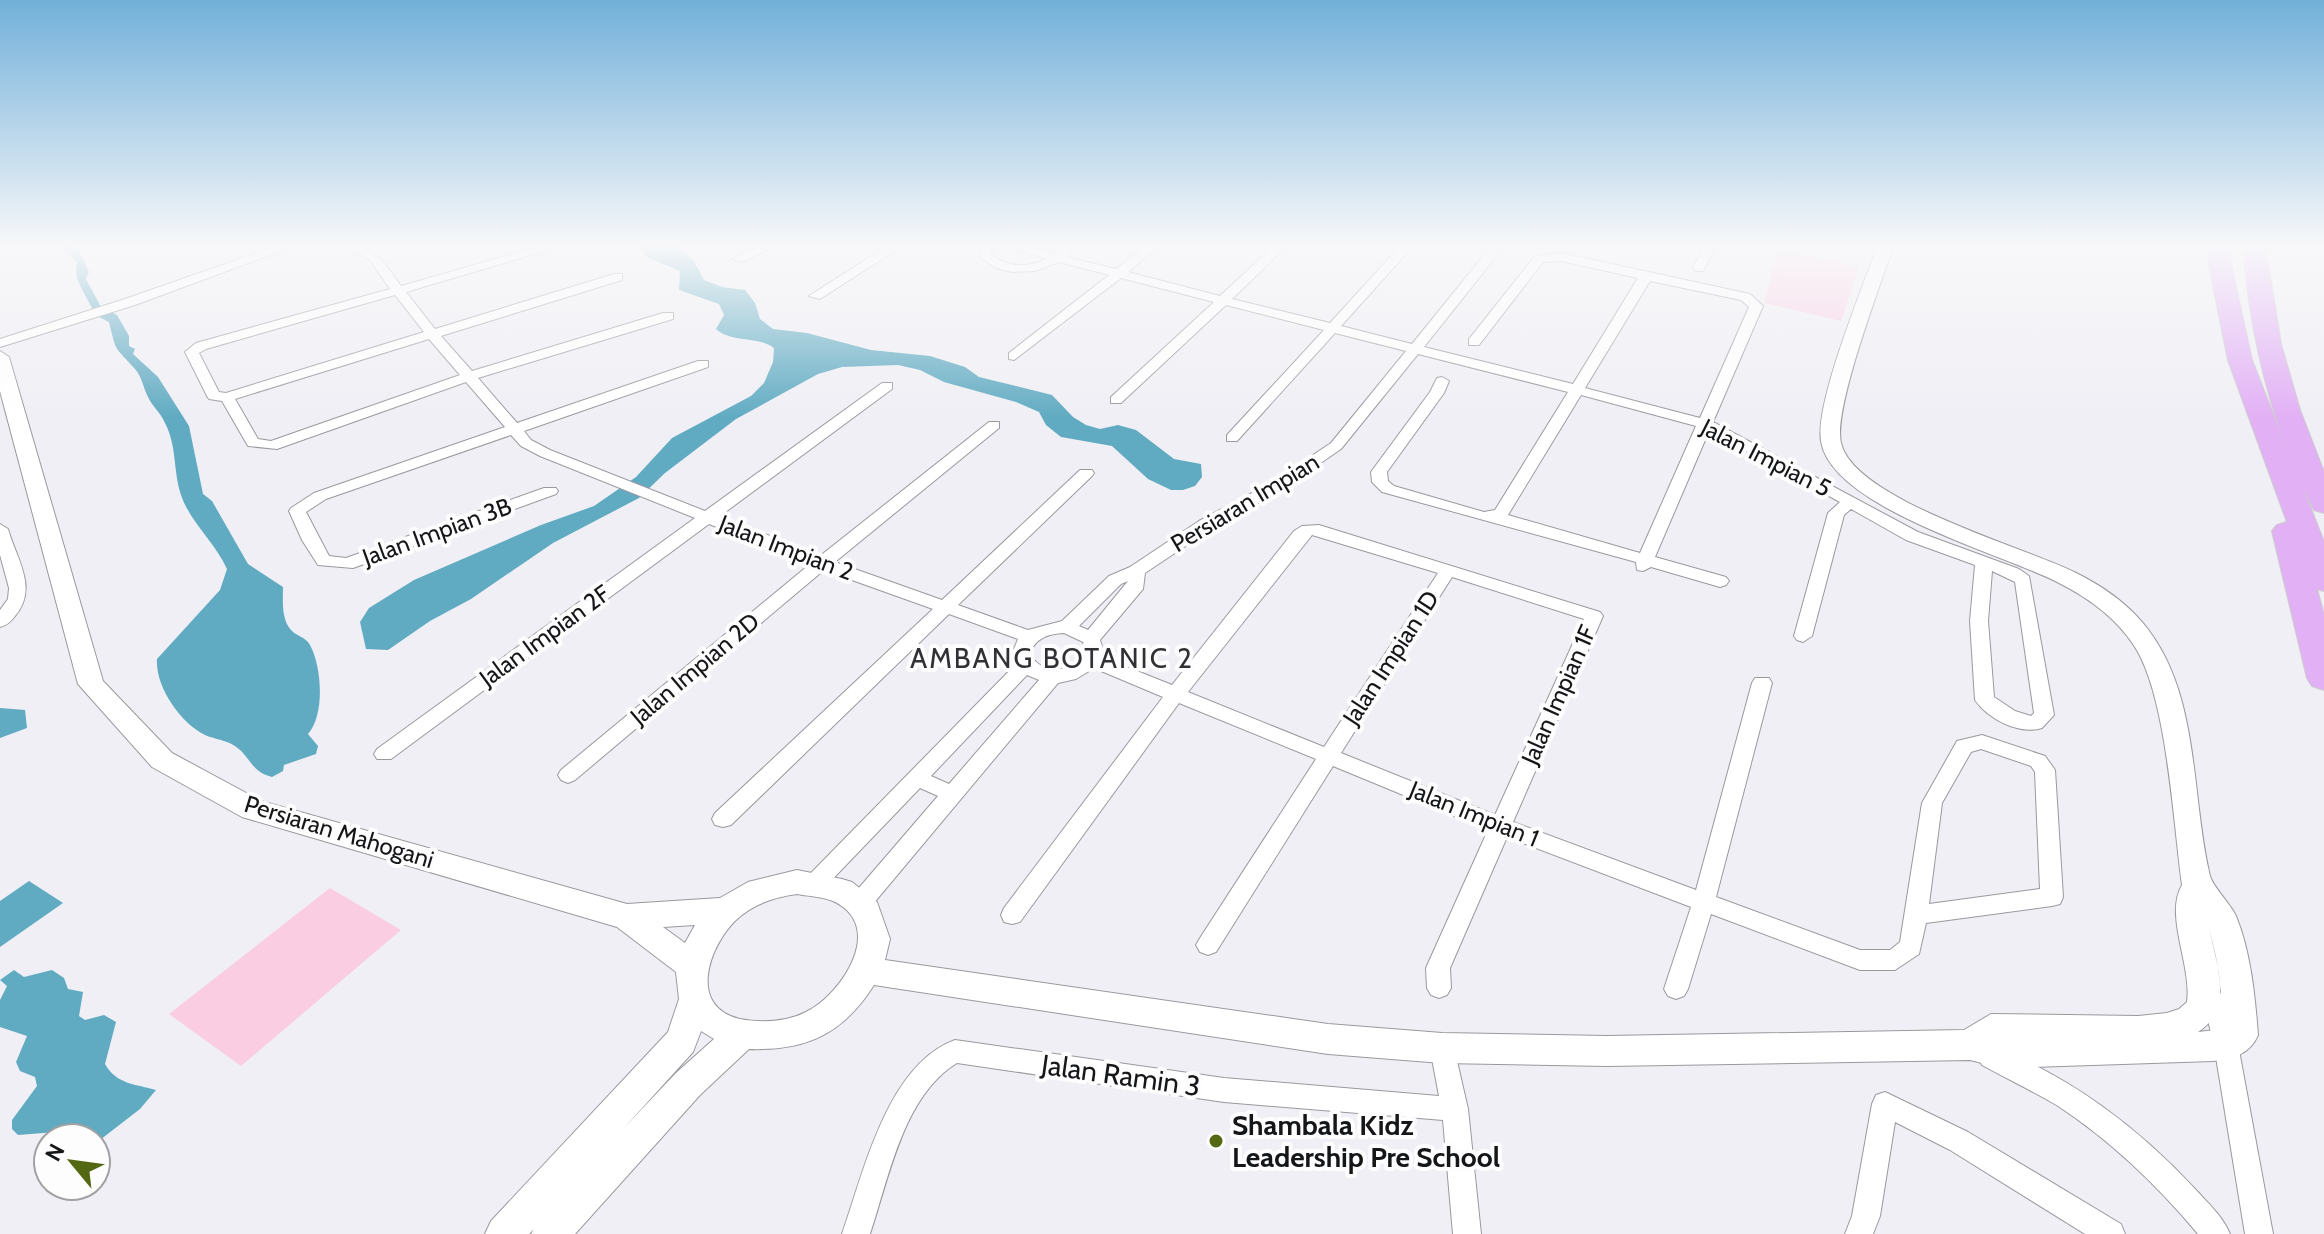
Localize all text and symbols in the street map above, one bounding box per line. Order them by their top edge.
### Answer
street label: Jalan Impian 5 [1695,412,1836,503]
street label: Persiaran Impian [1165,447,1324,558]
street label: Jalan Impian 3B [357,491,515,572]
street label: Jalan Impian 2 [714,508,858,586]
street label: Jalan Impian 2F [473,578,616,693]
street label: Jalan Impian 1D [1336,585,1445,731]
street label: Jalan Impian 2D [624,606,765,732]
street label: Jalan Impian 1F [1514,620,1602,770]
district label: AMBANG BOTANIC 2 [910,641,1194,675]
street label: Jalan Impian 1 [1404,774,1543,853]
street label: Persiaran Mahogani [241,789,437,874]
street label: Jalan Ramin 3 [1038,1047,1203,1103]
place label: Shambala Kidz Leadership Pre School [1232,1108,1500,1174]
north arrow [32,1122,112,1202]
marker: Shambala Kidz Leadership Pre School [1207,1132,1225,1150]
text: N [39,1139,71,1166]

